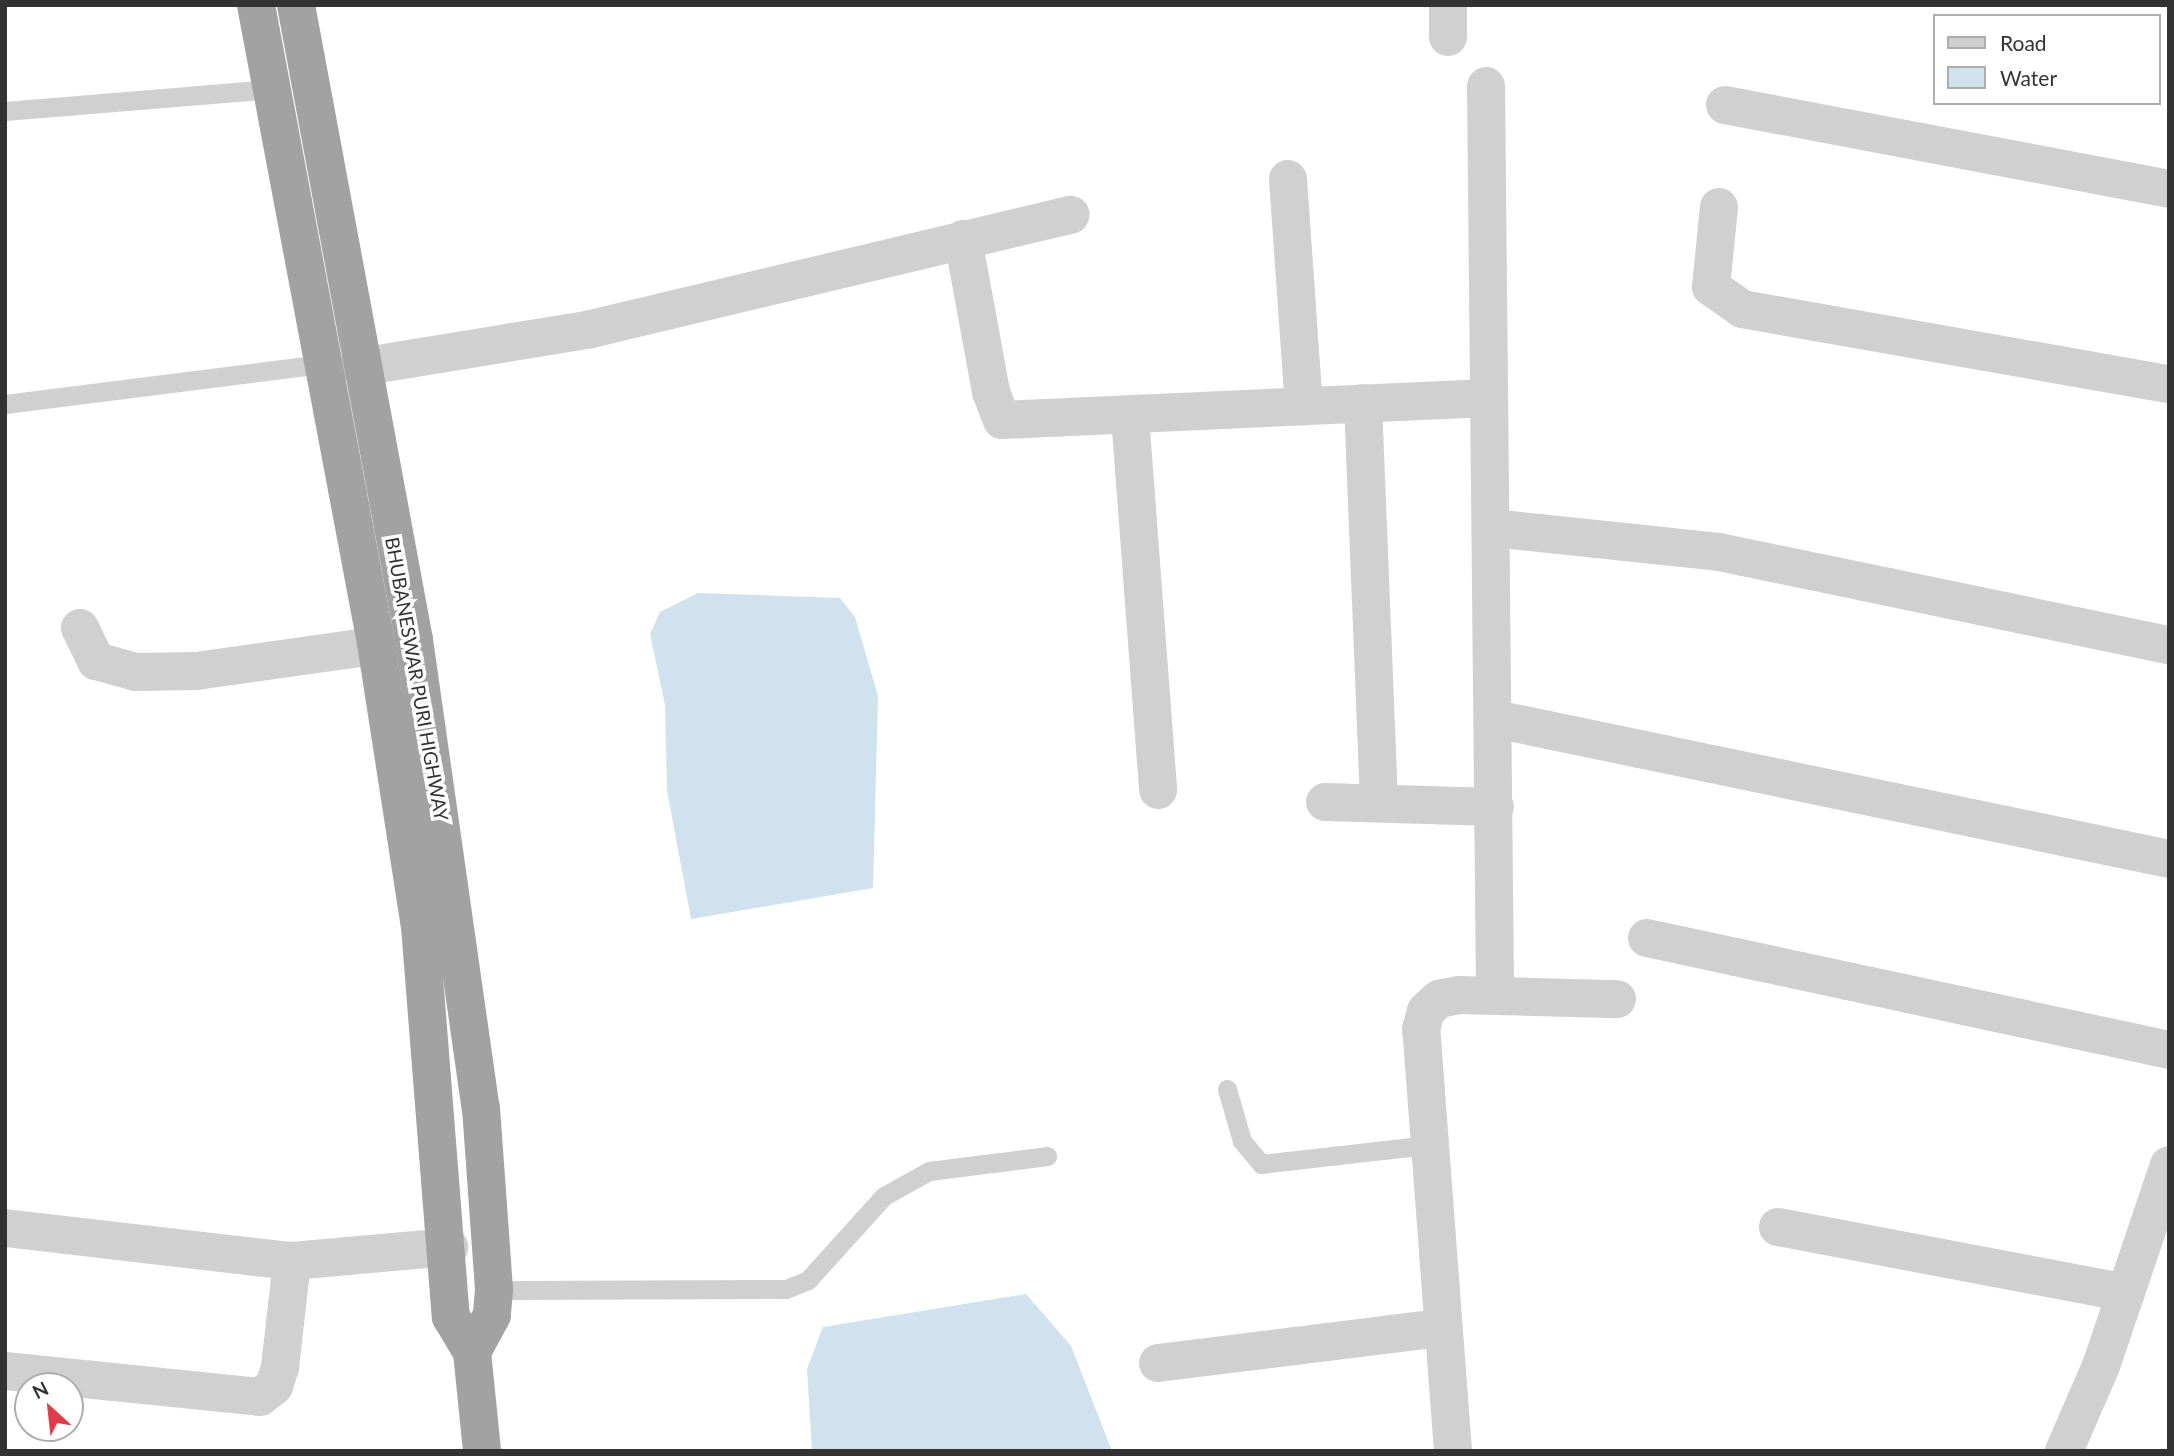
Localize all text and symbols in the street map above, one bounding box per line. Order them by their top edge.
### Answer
legend [1932,14,2160,105]
text: Road [2000,30,2047,55]
text: Water [2000,65,2057,90]
street label: BHUBANESWAR PURI HIGHWAY [381,535,453,823]
north arrow [14,1372,84,1442]
text: N [28,1376,52,1403]

